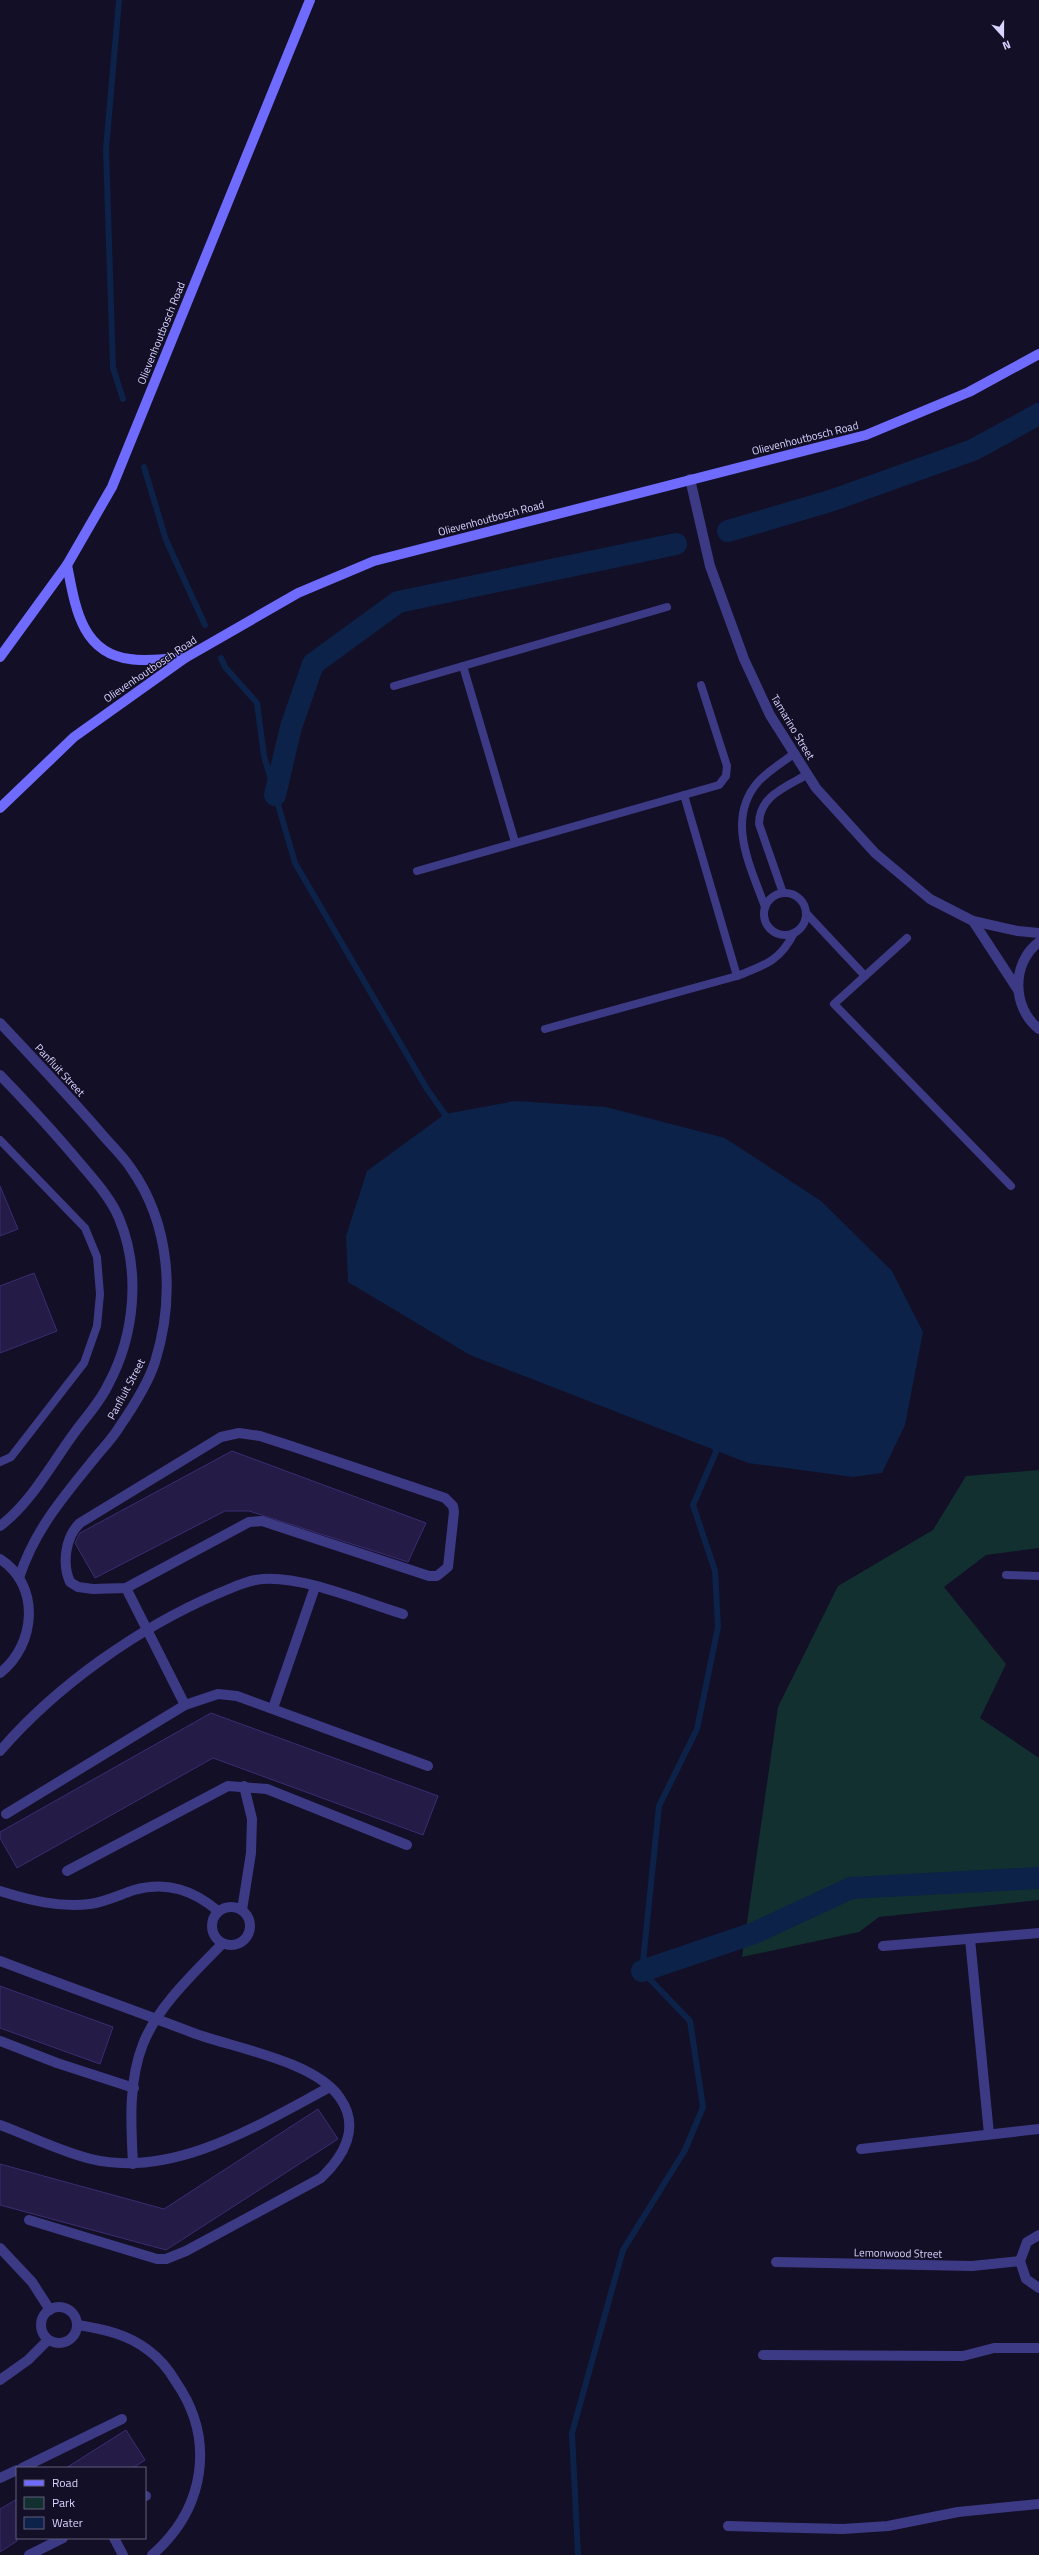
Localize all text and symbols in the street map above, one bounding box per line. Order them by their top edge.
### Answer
north arrow [983,16,1023,56]
text: N [1000,37,1013,54]
street label: Olievenhoutbosch Road [133,279,189,387]
street label: Olievenhoutbosch Road [750,417,860,459]
street label: Olievenhoutbosch Road [436,496,546,540]
street label: Olievenhoutbosch Road [100,632,200,706]
street label: Tamarino Street [767,691,819,763]
street label: Panfluit Street [31,1040,89,1100]
street label: Panfluit Street [103,1356,149,1422]
street label: Lemonwood Street [854,2244,942,2262]
legend [16,2467,146,2539]
text: Road [52,2473,78,2492]
text: Park [52,2493,75,2512]
text: Water [52,2513,83,2532]

